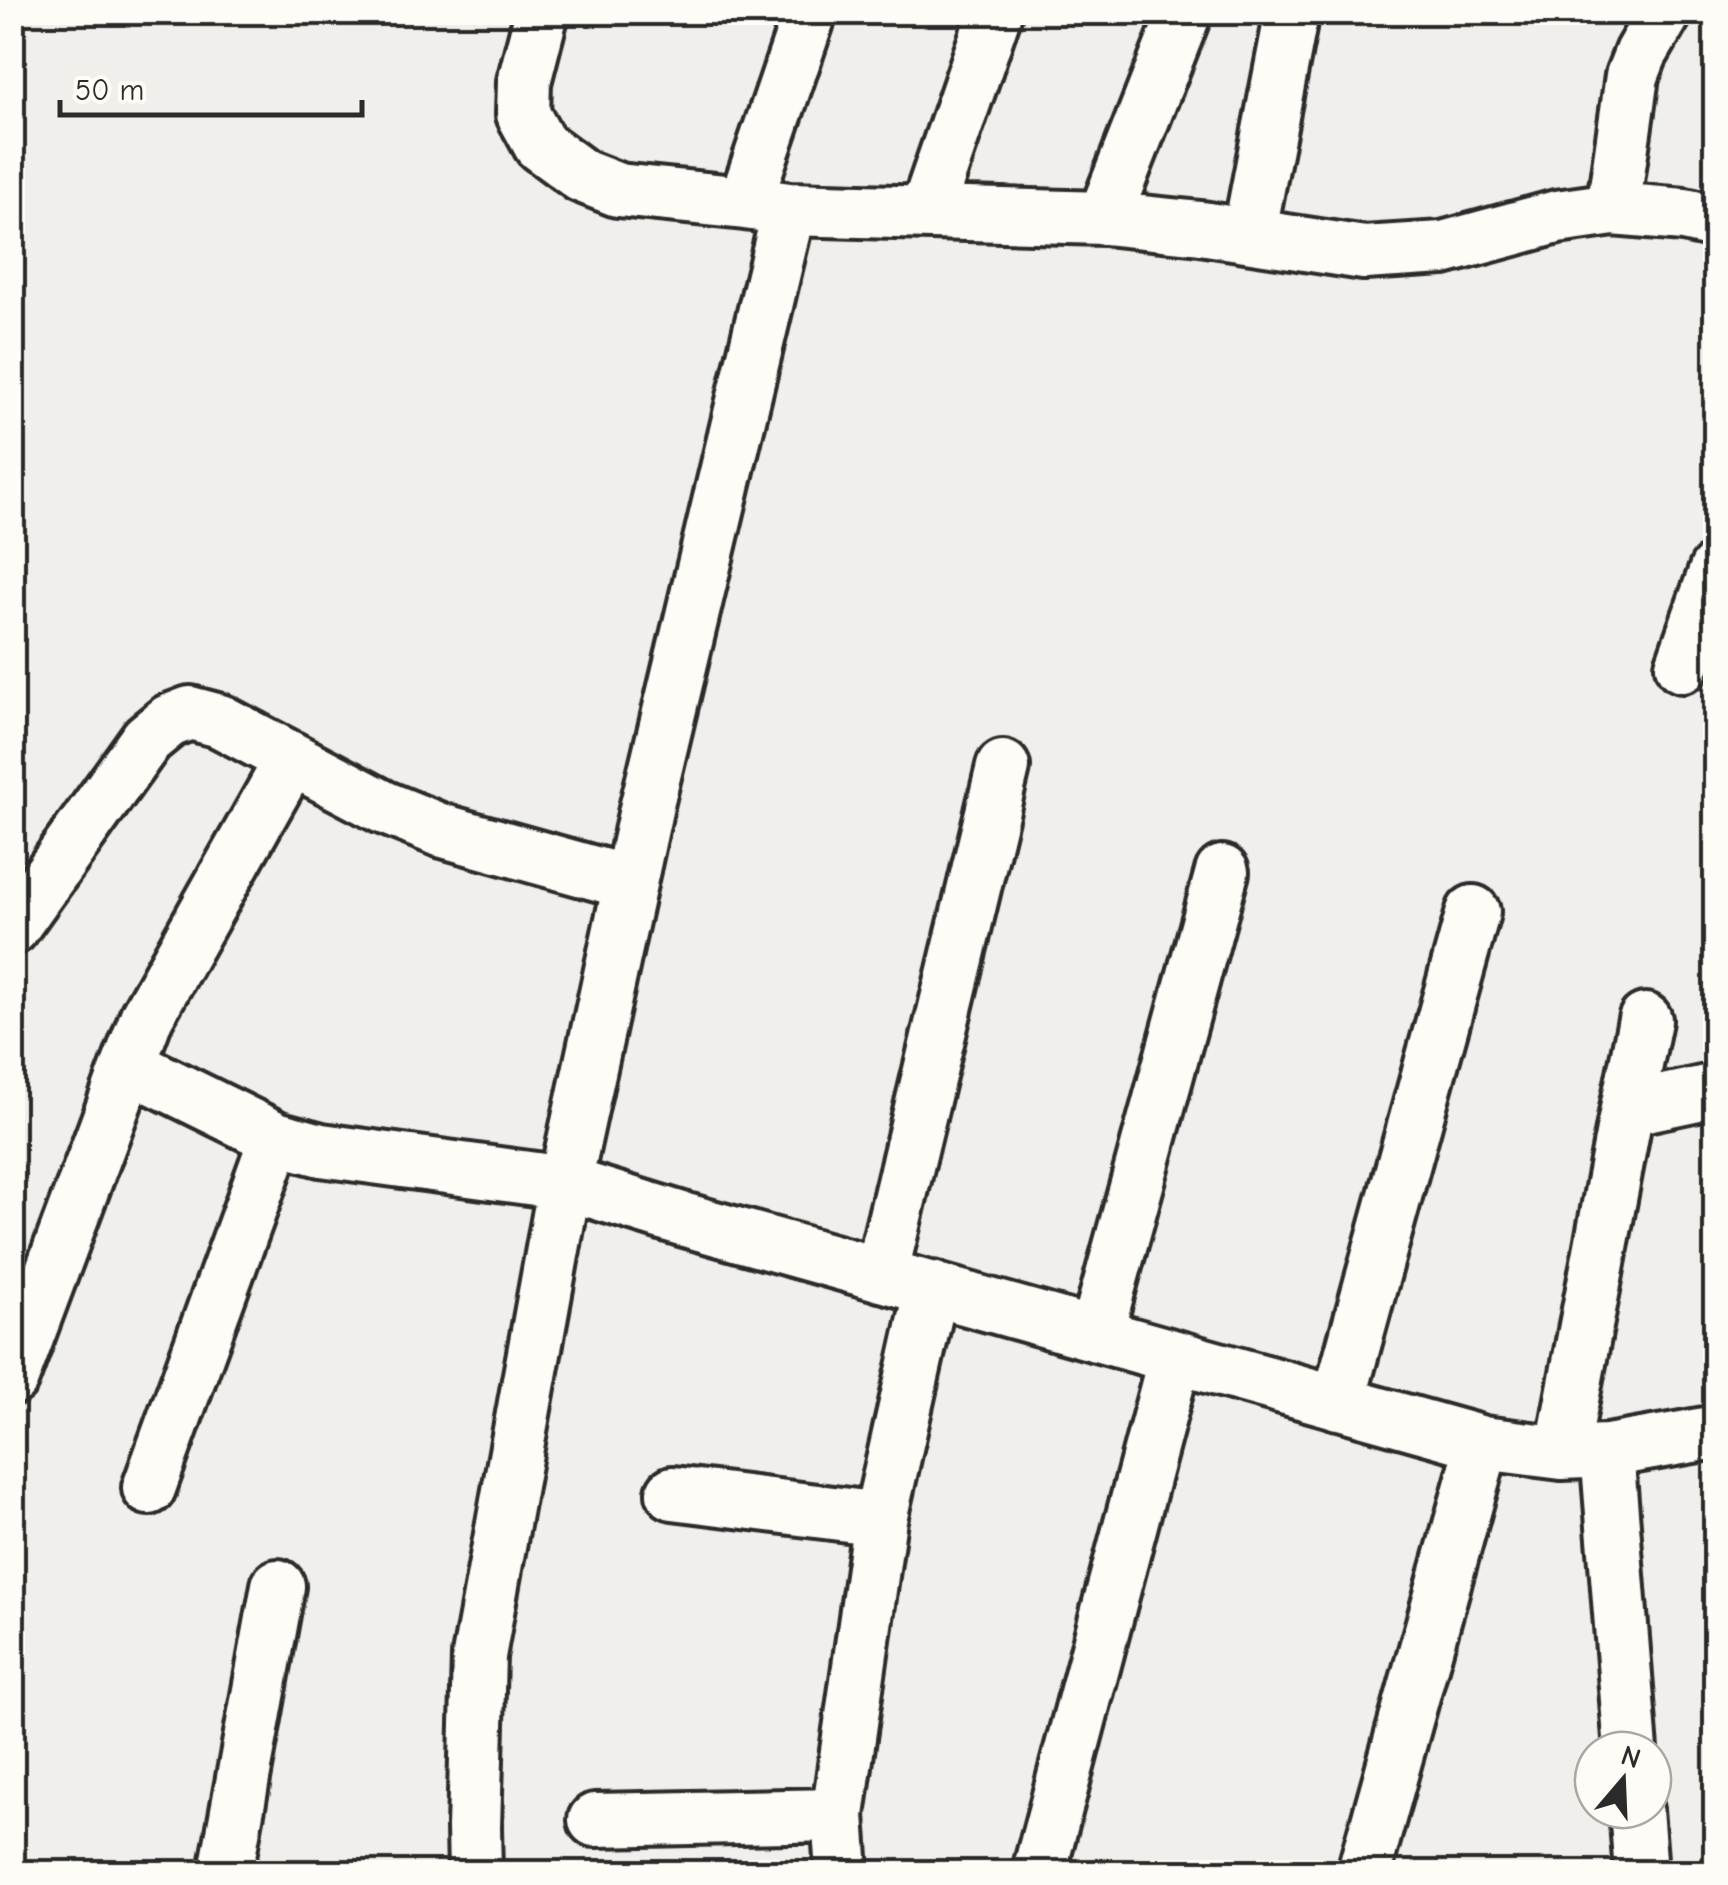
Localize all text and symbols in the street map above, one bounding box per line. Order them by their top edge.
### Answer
scale bar [60,55,362,117]
text: 50 m [75,73,144,108]
north arrow [1573,1730,1673,1830]
text: N [1617,1739,1645,1775]

